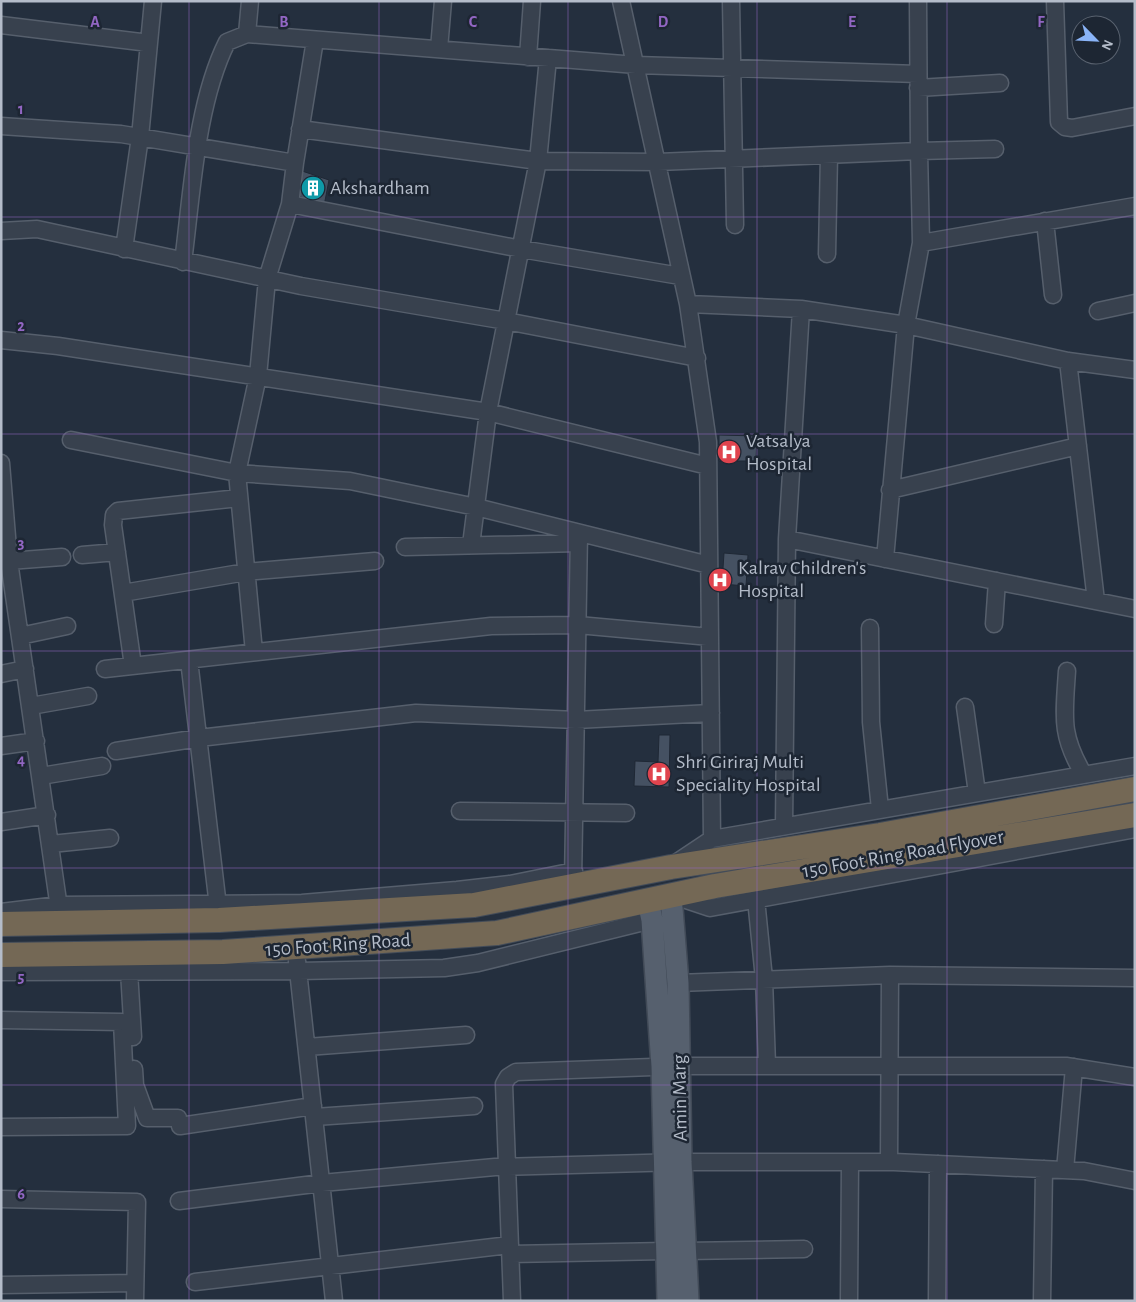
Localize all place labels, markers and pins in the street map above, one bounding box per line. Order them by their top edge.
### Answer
building icon: Akshardham [300,175,326,201]
place label: Akshardham [330,178,430,198]
place label: Vatsalya Hospital [746,431,812,474]
hospital icon: Vatsalya Hospital [716,439,742,465]
place label: Kalrav Children's Hospital [738,558,866,601]
hospital icon: Kalrav Children's Hospital [707,567,733,593]
place label: Shri Giriraj Multi Speciality Hospital [676,752,821,795]
hospital icon: Shri Giriraj Multi Speciality Hospital [646,761,672,787]

